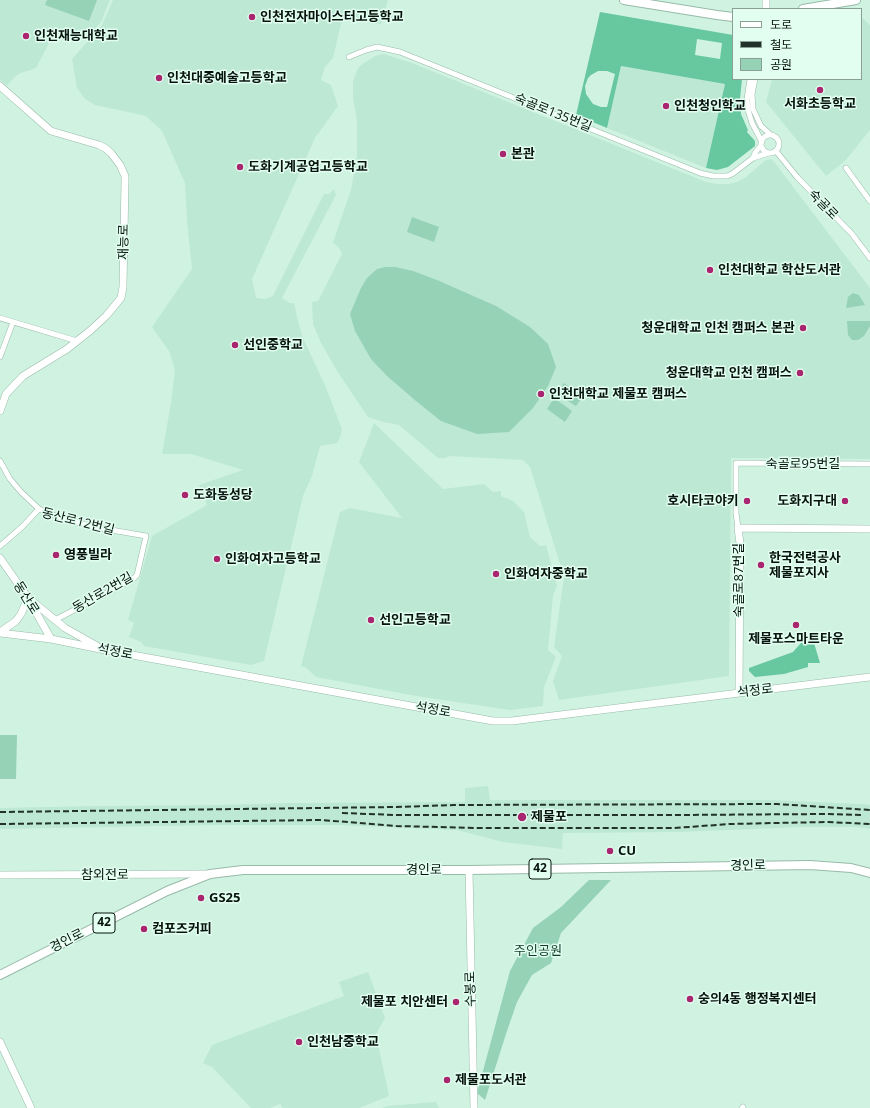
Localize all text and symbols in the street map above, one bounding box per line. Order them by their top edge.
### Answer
legend [732,8,862,80]
place label: 인천전자마이스터고등학교 [260,9,404,25]
marker: 인천전자마이스터고등학교 [247,12,257,22]
text: 도로 [770,16,792,33]
place label: 인천재능대학교 [34,28,118,44]
marker: 인천재능대학교 [21,31,31,41]
text: 철도 [770,36,792,53]
text: 공원 [770,56,792,73]
place label: 인천대중예술고등학교 [167,70,287,86]
marker: 인천대중예술고등학교 [154,73,164,83]
marker: 서화초등학교 [815,85,825,95]
street label: 숙골로135번길 [512,90,594,136]
place label: 서화초등학교 [784,96,856,112]
place label: 인천청인학교 [674,98,746,114]
marker: 인천청인학교 [661,101,671,111]
place label: 본관 [511,146,535,162]
marker: 본관 [498,149,508,159]
place label: 도화기계공업고등학교 [248,159,368,175]
marker: 도화기계공업고등학교 [235,162,245,172]
street label: 숙골로 [805,187,841,223]
street label: 재능로 [116,224,132,260]
place label: 인천대학교 학산도서관 [718,262,841,278]
marker: 인천대학교 학산도서관 [705,265,715,275]
place label: 청운대학교 인천 캠퍼스 본관 [641,320,795,336]
marker: 청운대학교 인천 캠퍼스 본관 [798,323,808,333]
place label: 선인중학교 [243,337,303,353]
marker: 선인중학교 [230,340,240,350]
place label: 청운대학교 인천 캠퍼스 [666,365,792,381]
marker: 청운대학교 인천 캠퍼스 [795,368,805,378]
place label: 인천대학교 제물포 캠퍼스 [549,386,687,402]
marker: 인천대학교 제물포 캠퍼스 [536,389,546,399]
street label: 숙골로95번길 [766,456,840,472]
place label: 도화동성당 [193,487,253,503]
marker: 도화동성당 [180,490,190,500]
place label: 호시타코야키 [667,493,739,509]
place label: 도화지구대 [777,493,837,509]
marker: 호시타코야키 [742,496,752,506]
marker: 도화지구대 [840,496,850,506]
street label: 동산로12번길 [40,505,116,539]
street label: 숙골로87번길 [731,543,747,617]
place label: 영풍빌라 [64,547,112,563]
marker: 영풍빌라 [51,550,61,560]
place label: 한국전력공사 제물포지사 [769,550,841,581]
place label: 인화여자고등학교 [225,551,321,567]
marker: 인화여자고등학교 [212,554,222,564]
marker: 한국전력공사 제물포지사 [756,560,766,570]
place label: 인화여자중학교 [504,566,588,582]
street label: 동산로2번길 [70,569,136,617]
marker: 인화여자중학교 [491,569,501,579]
street label: 동산로 [10,579,42,617]
place label: 선인고등학교 [379,612,451,628]
marker: 선인고등학교 [366,615,376,625]
marker: 제물포스마트타운 [791,620,801,630]
place label: 제물포스마트타운 [748,631,844,647]
street label: 석정로 [96,641,134,663]
street label: 석정로 [736,681,774,701]
street label: 석정로 [414,699,452,721]
place label: 제물포 [531,809,567,825]
marker: 제물포 [516,811,528,823]
place label: CU [618,843,636,859]
marker: CU [605,846,615,856]
street label: 경인로 [730,858,766,874]
road number: 42 [529,859,551,879]
street label: 경인로 [406,862,442,878]
street label: 참외전로 [81,867,129,883]
place label: GS25 [209,890,240,906]
marker: GS25 [196,893,206,903]
road number: 42 [93,913,115,933]
place label: 컴포즈커피 [152,921,212,937]
marker: 컴포즈커피 [139,924,149,934]
street label: 경인로 [47,926,87,956]
park label: 주인공원 [514,943,562,959]
street label: 수봉로 [463,971,479,1007]
place label: 숭의4동 행정복지센터 [698,991,816,1007]
place label: 제물포 치안센터 [361,994,448,1010]
marker: 숭의4동 행정복지센터 [685,994,695,1004]
marker: 제물포 치안센터 [451,997,461,1007]
place label: 인천남중학교 [307,1034,379,1050]
marker: 인천남중학교 [294,1037,304,1047]
place label: 제물포도서관 [455,1072,527,1088]
marker: 제물포도서관 [442,1075,452,1085]

